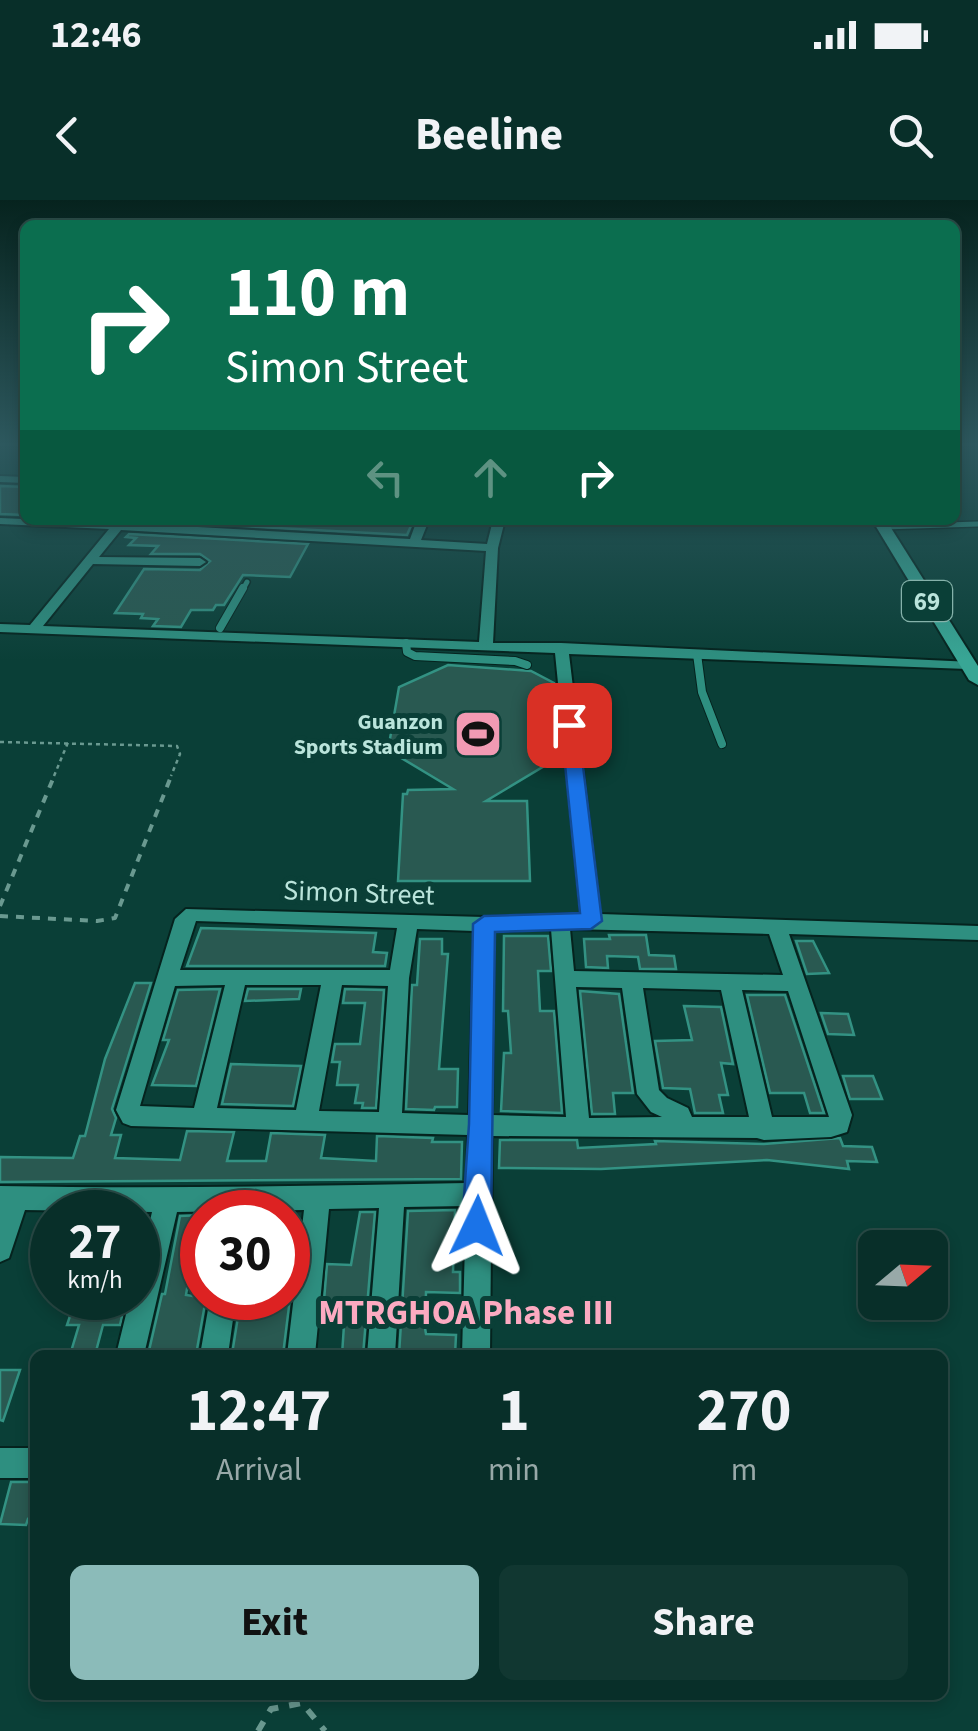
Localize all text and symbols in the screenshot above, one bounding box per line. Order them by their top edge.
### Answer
text: 12:46 [50,8,142,62]
text: Beeline [415,103,563,167]
icon: back [40,108,95,163]
icon: search [883,108,938,163]
text: 110 m [225,243,410,343]
icon: right [60,260,190,390]
text: Simon Street [225,336,468,400]
icon: left [358,450,413,505]
icon: ahead [463,450,518,505]
icon: right [568,450,623,505]
road number: 69 [902,581,952,621]
pin [527,683,612,768]
icon: arrive [542,698,597,753]
place label: Guanzon Sports Stadium [294,706,443,763]
sports icon: Guanzon Sports Stadium [452,708,504,760]
street label: Simon Street [283,870,436,916]
position arrow [425,1174,529,1278]
speed limit sign: 30 [180,1190,310,1320]
text: 27 [69,1207,121,1278]
north arrow [858,1230,948,1320]
map controls [858,1230,948,1320]
text: km/h [67,1262,123,1298]
district label: MTRGHOA Phase III [318,1288,614,1338]
text: 12:47 [187,1369,331,1454]
text: 1 [498,1369,530,1454]
text: 270 [696,1369,791,1454]
text: Arrival [216,1447,302,1493]
text: min [488,1447,540,1493]
text: m [731,1447,757,1493]
button: Exit [70,1565,479,1680]
button: Share [499,1565,908,1680]

